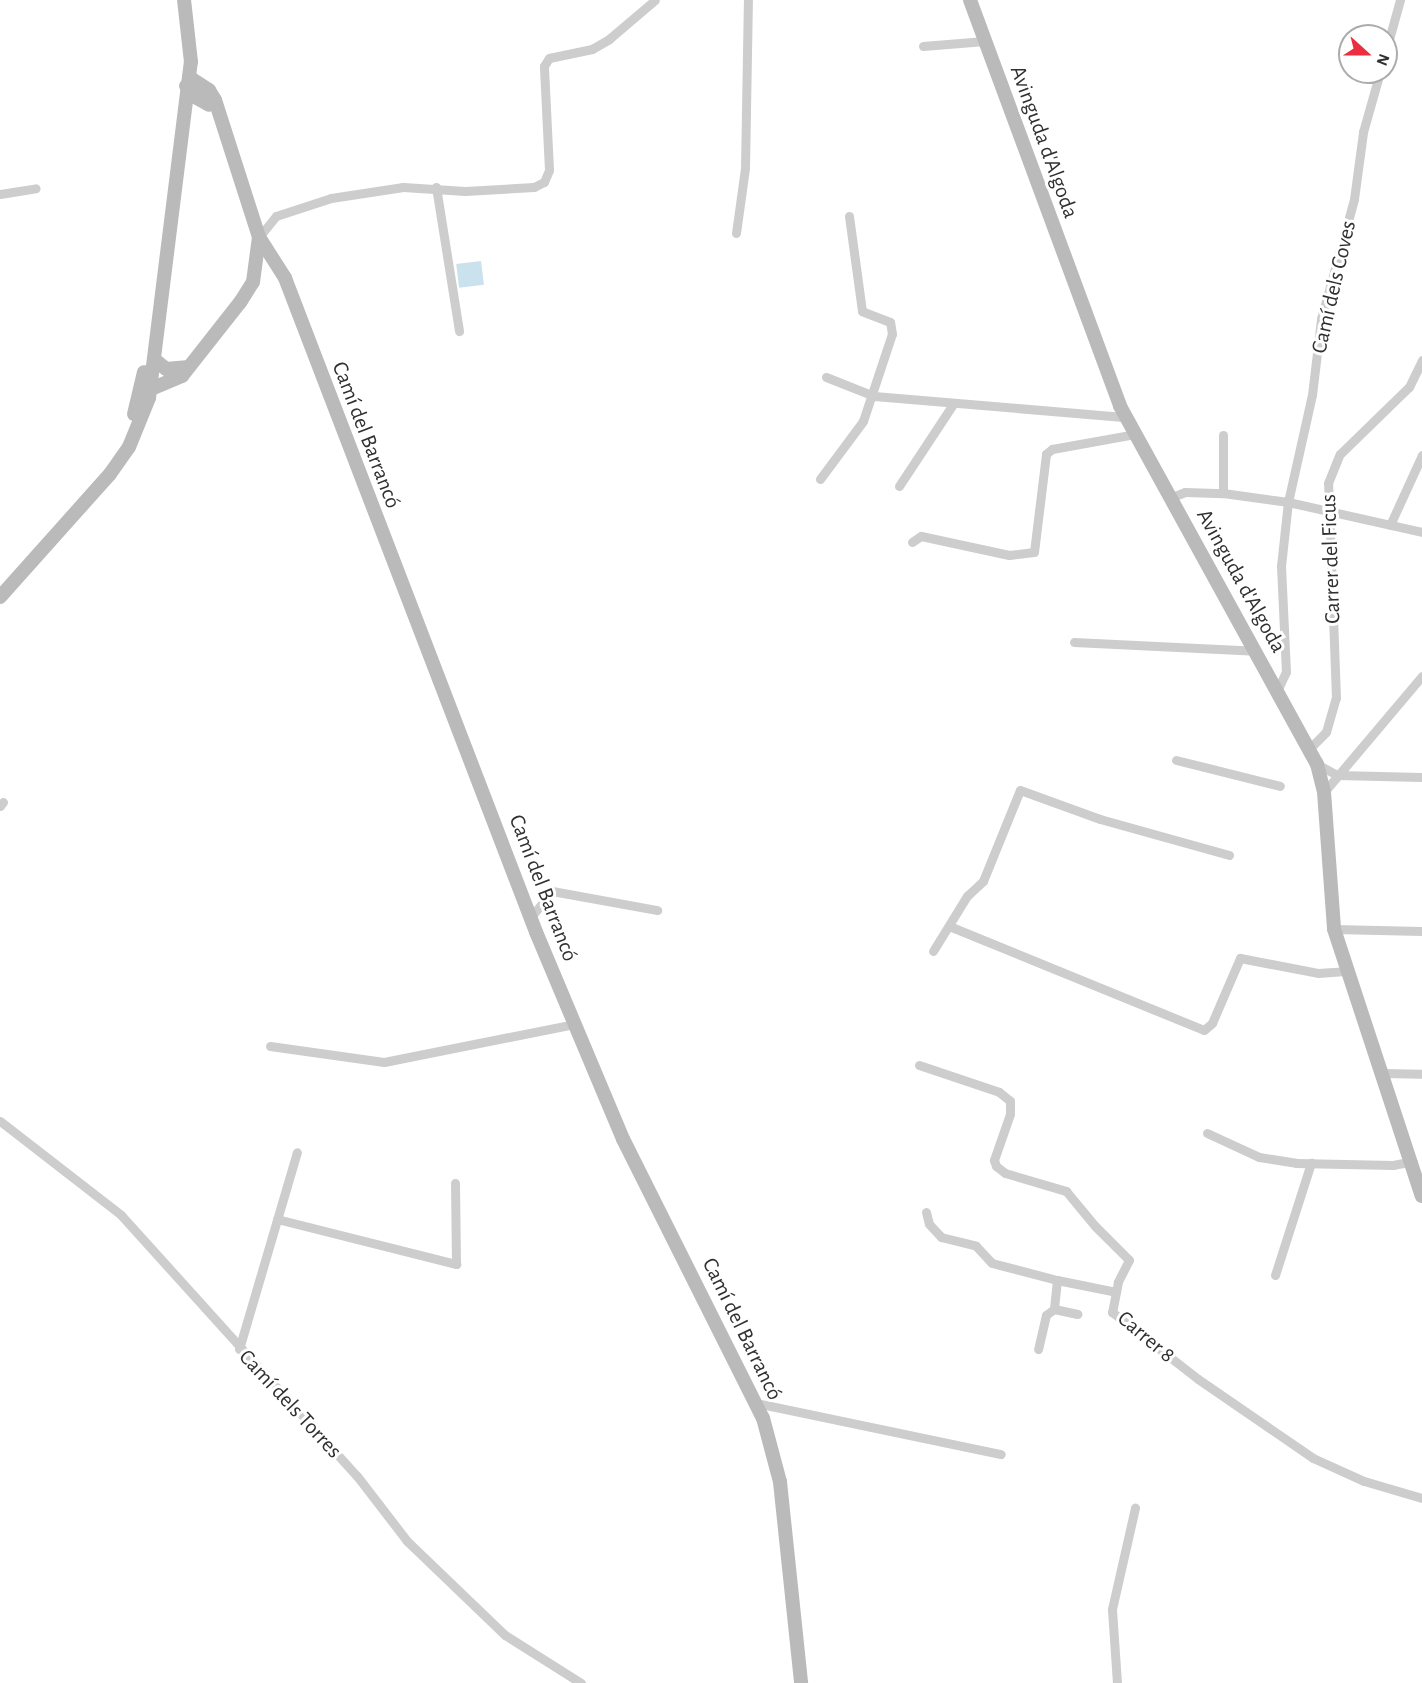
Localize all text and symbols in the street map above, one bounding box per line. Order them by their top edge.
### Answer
north arrow [1338,24,1398,84]
text: N [1373,52,1392,68]
street label: Avinguda d'Algoda [1004,62,1084,222]
street label: Camí dels Coves [1306,218,1362,356]
street label: Camí del Barrancó [326,358,406,512]
street label: Carrer del Ficus [1316,494,1346,624]
street label: Avinguda d'Algoda [1191,504,1291,658]
street label: Camí del Barrancó [503,811,583,965]
street label: Camí del Barrancó [696,1254,788,1404]
street label: Carrer 8 [1112,1305,1180,1369]
street label: Camí dels Torres [233,1344,347,1464]

